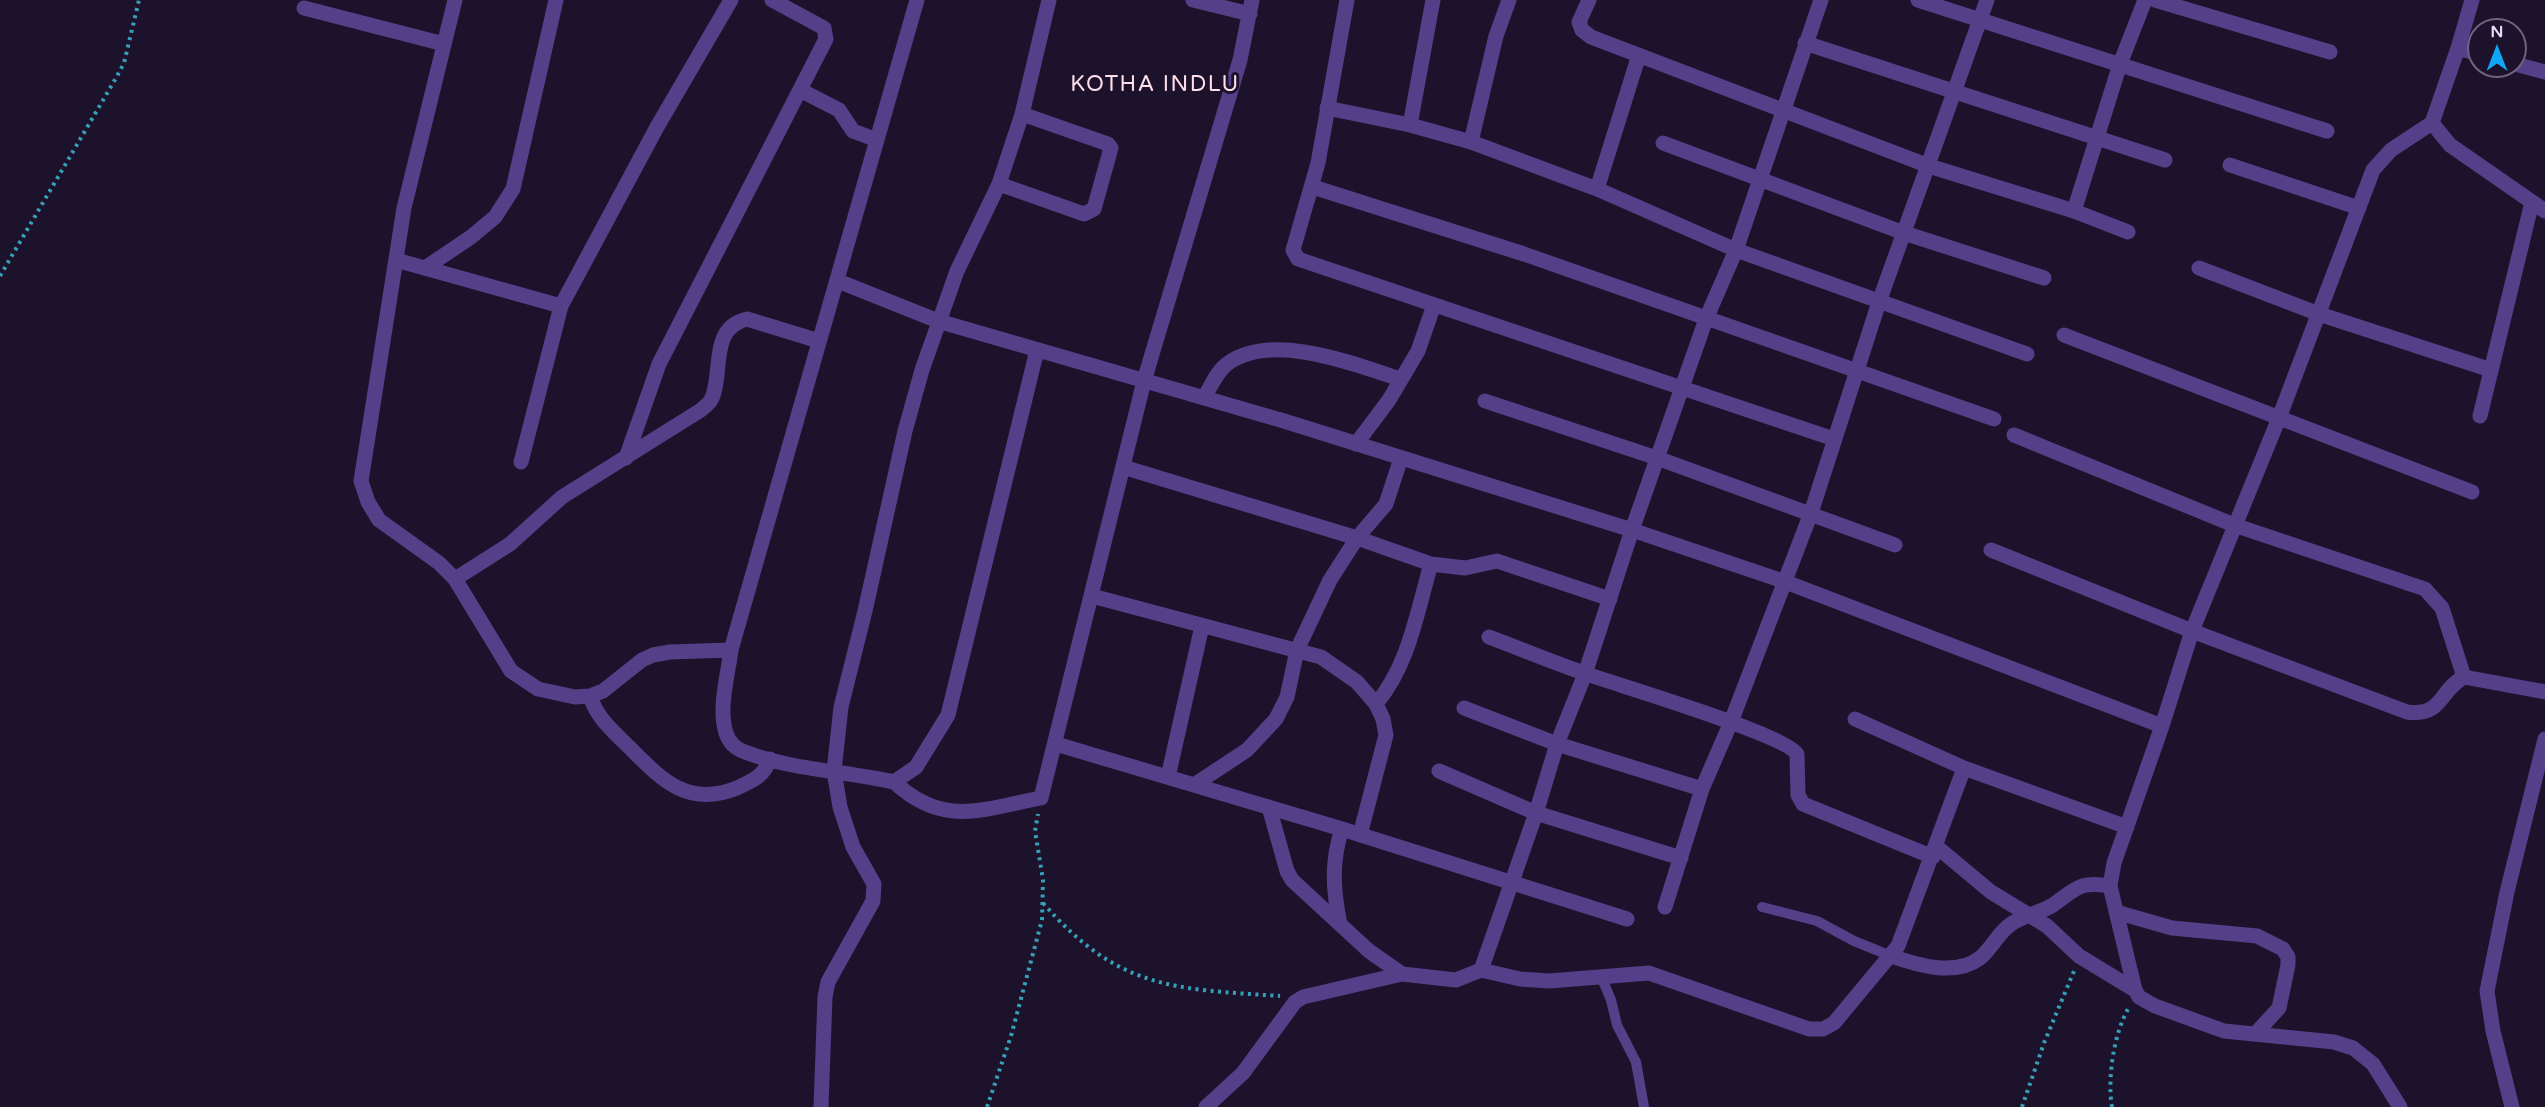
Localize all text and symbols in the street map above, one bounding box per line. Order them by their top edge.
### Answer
north arrow [2467,18,2527,78]
text: N [2491,22,2503,42]
district label: KOTHA INDLU [1070,72,1240,98]

